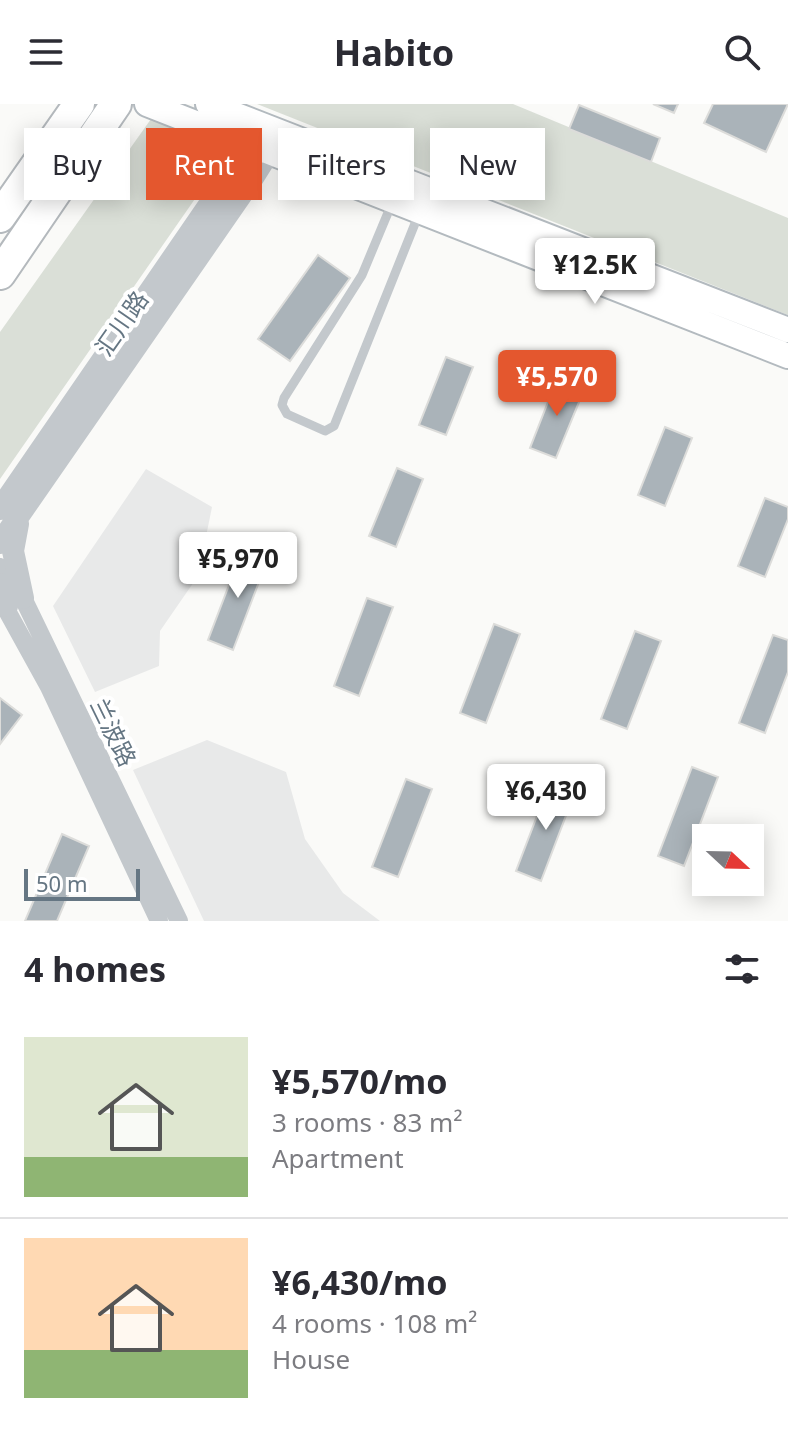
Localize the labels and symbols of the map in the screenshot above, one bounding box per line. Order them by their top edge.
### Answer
pin: ¥12.5K [530,238,660,306]
street label: 汇川路 [87,284,155,362]
pin: ¥5,570 [492,350,622,418]
pin: ¥5,970 [173,532,303,600]
street label: 兰波路 [83,692,145,772]
pin: ¥6,430 [481,764,611,832]
north arrow [692,824,764,896]
scale bar [24,865,140,901]

